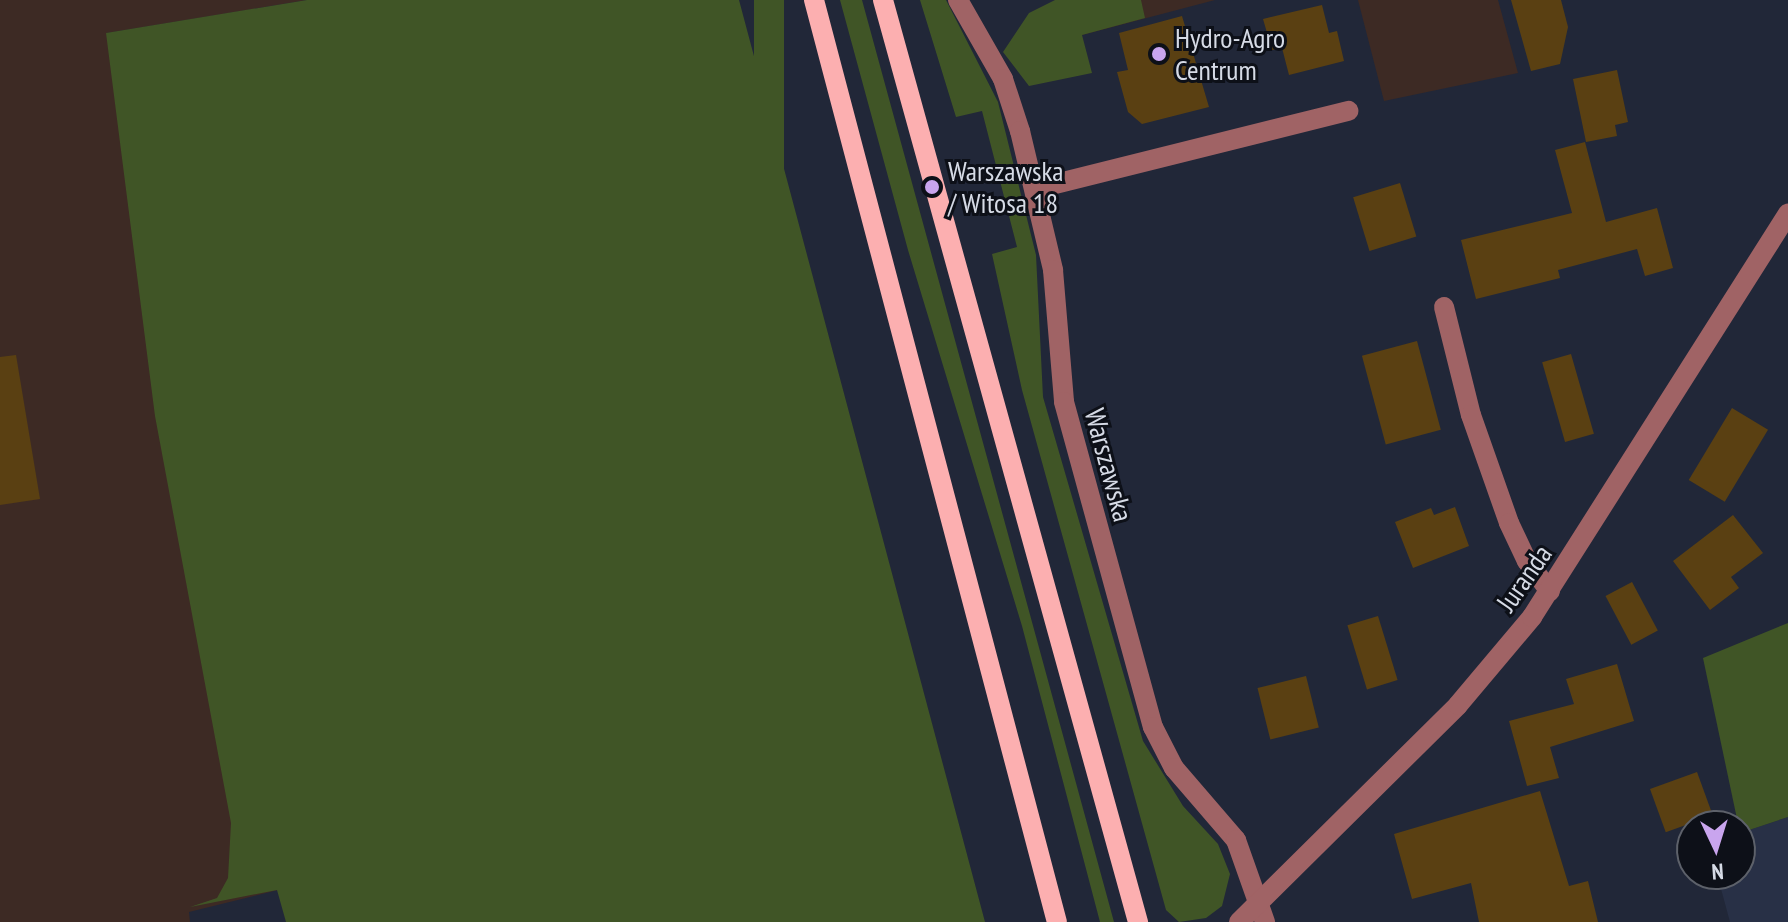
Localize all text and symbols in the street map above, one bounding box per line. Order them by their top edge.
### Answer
place label: Hydro-Agro Centrum [1175,21,1285,87]
marker: Hydro-Agro Centrum [1150,45,1168,63]
place label: Warszawska / Witosa 18 [948,154,1064,220]
marker: Warszawska / Witosa 18 [923,178,941,196]
street label: Warszawska [1078,405,1140,525]
street label: Juranda [1489,538,1559,618]
north arrow [1676,810,1756,890]
text: N [1711,858,1724,886]

